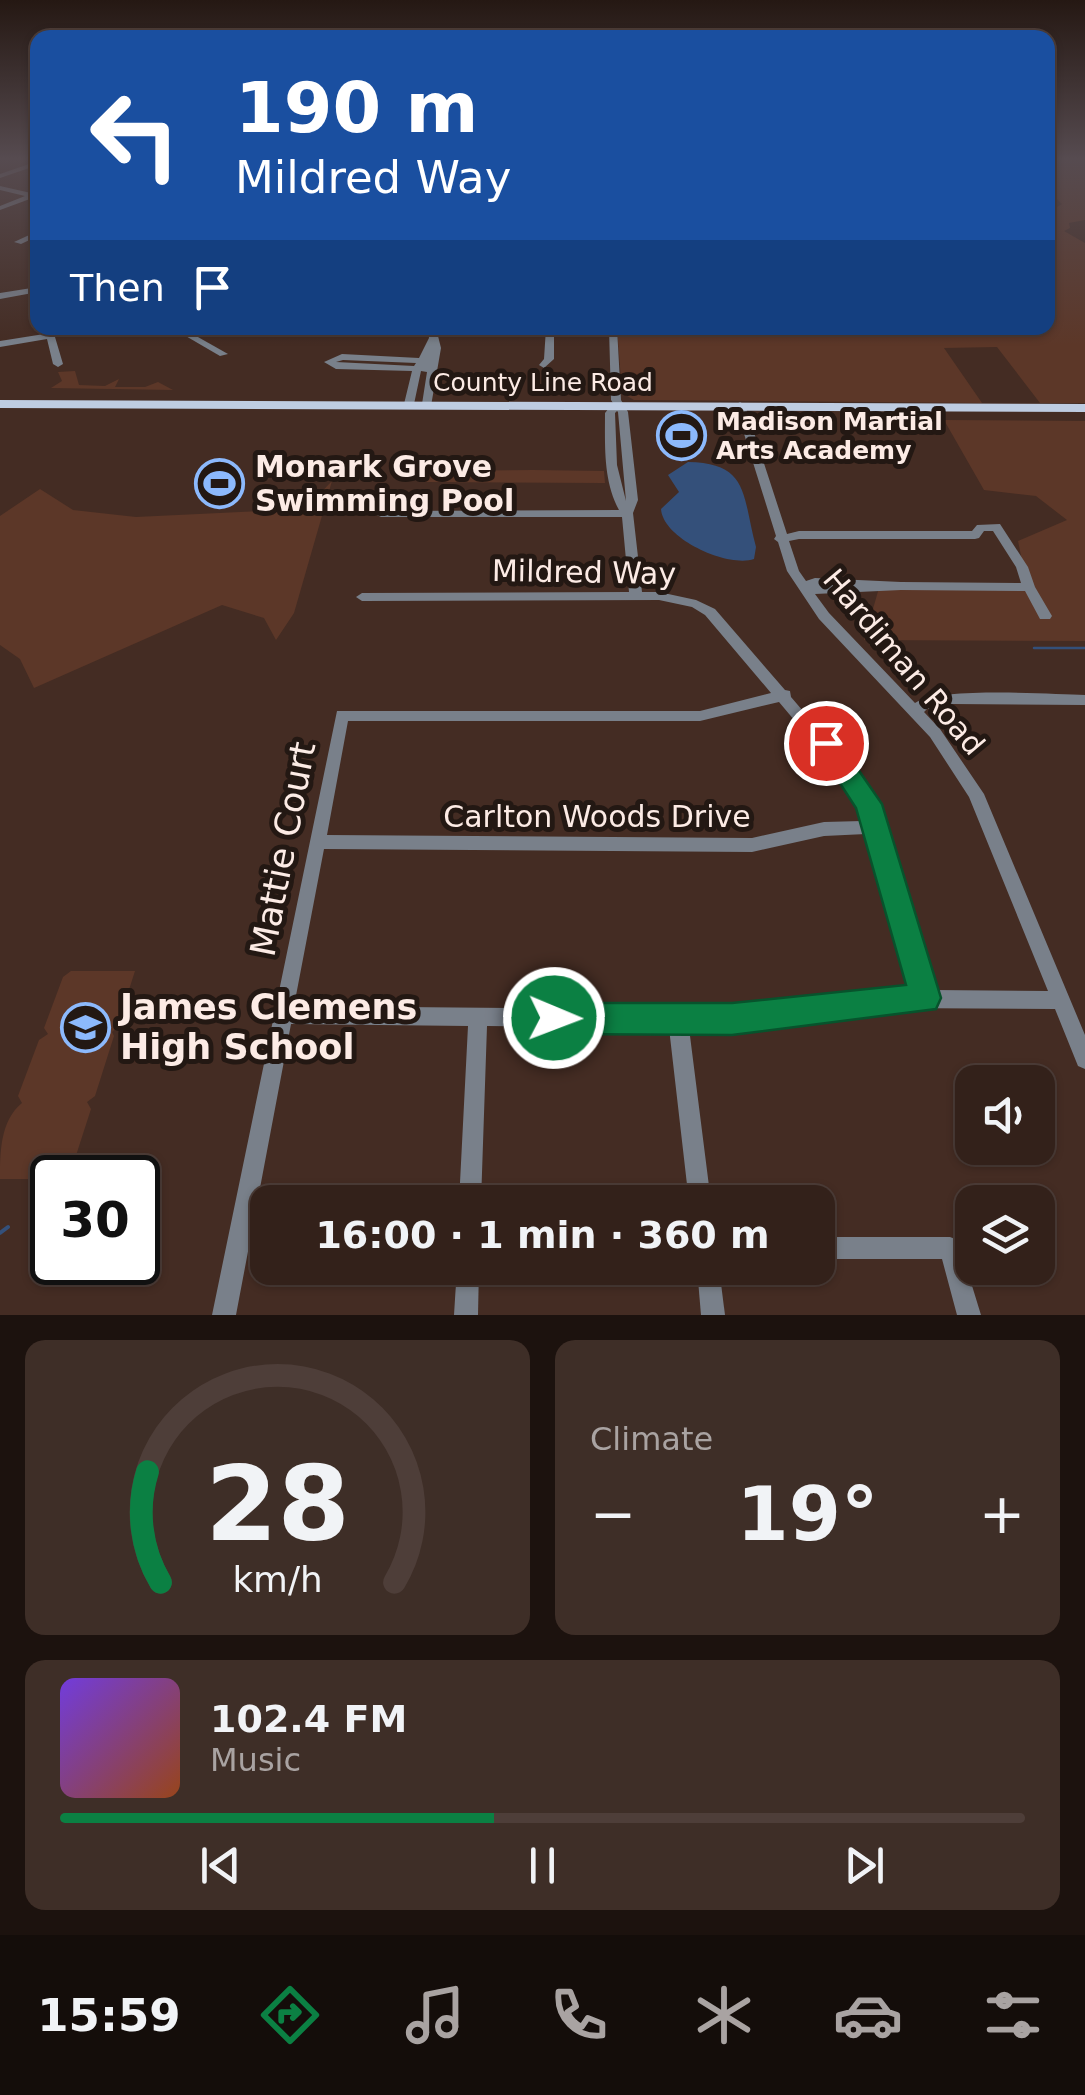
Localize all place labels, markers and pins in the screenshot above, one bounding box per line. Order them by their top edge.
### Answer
place label: Madison Martial Arts Academy [716,407,943,465]
sports icon: Madison Martial Arts Academy [655,409,707,461]
place label: Monark Grove Swimming Pool [255,449,514,518]
sports icon: Monark Grove Swimming Pool [194,457,246,509]
pin [784,701,869,786]
place label: James Clemens High School [118,987,417,1067]
school or university icon: James Clemens High School [59,1001,111,1053]

